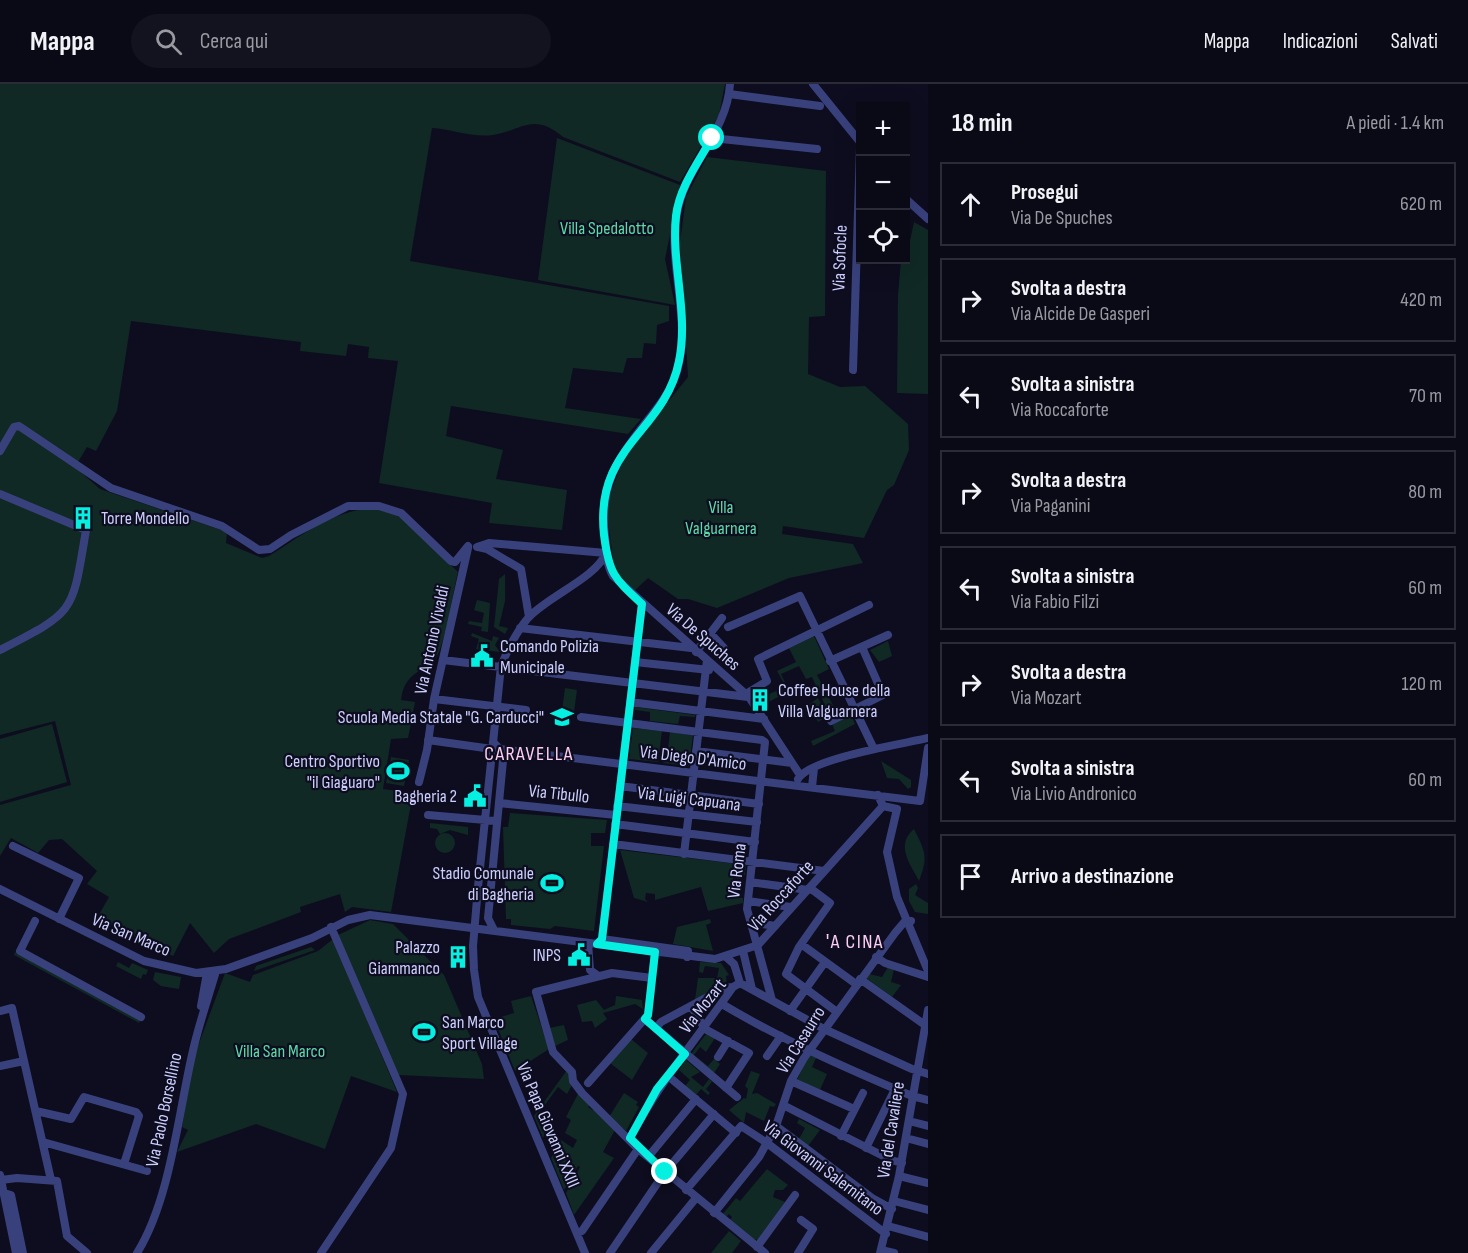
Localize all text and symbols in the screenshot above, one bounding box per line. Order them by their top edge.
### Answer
search box [131,14,551,68]
text: Mappa [30,25,95,58]
icon: search [152,25,185,58]
text: Cerca qui [200,28,268,55]
text: Mappa [1204,29,1250,54]
text: Indicazioni [1283,29,1358,54]
text: Salvati [1391,29,1438,54]
map controls [856,102,910,264]
button: + [856,102,910,156]
text: 18 min [952,108,1013,139]
text: A piedi · 1.4 km [1347,111,1444,135]
route start [698,124,724,150]
button: − [856,156,910,210]
text: Prosegui [1011,179,1078,206]
icon: ahead [954,188,987,221]
text: 620 m [1400,192,1442,216]
text: Via De Spuches [1011,206,1113,230]
button: locate [856,210,910,264]
park label: Villa Spedalotto [560,218,654,239]
street label: Via Sofocle [828,224,852,292]
text: Svolta a destra [1011,275,1126,302]
icon: right [954,284,987,317]
text: 420 m [1400,288,1442,312]
text: Via Alcide De Gasperi [1011,302,1150,326]
text: Svolta a sinistra [1011,371,1134,398]
icon: left [954,380,987,413]
text: 70 m [1409,384,1442,408]
text: Via Roccaforte [1011,398,1109,422]
text: Svolta a destra [1011,467,1126,494]
icon: right [954,476,987,509]
text: 80 m [1408,480,1442,504]
text: Via Paganini [1011,494,1090,518]
park label: Villa Valguarnera [685,497,757,539]
building icon: Torre Mondello [70,505,96,531]
place label: Torre Mondello [101,508,190,529]
text: Svolta a sinistra [1011,563,1134,590]
icon: left [954,572,987,605]
text: 60 m [1408,576,1442,600]
street label: Via Antonio Vivaldi [410,584,454,696]
text: Via Fabio Filzi [1011,590,1099,614]
street label: Via De Spuches [662,599,744,675]
place label: Comando Polizia Municipale [500,636,599,678]
public building icon: Comando Polizia Municipale [469,643,495,669]
text: Svolta a destra [1011,659,1126,686]
icon: right [954,668,987,701]
text: 120 m [1402,672,1442,696]
place label: Coffee House della Villa Valguarnera [778,680,890,722]
text: Via Mozart [1011,686,1082,710]
building icon: Coffee House della Villa Valguarnera [747,687,773,713]
school or university icon: Scuola Media Statale "G. Carducci" [549,704,575,730]
place label: Scuola Media Statale "G. Carducci" [338,707,544,728]
street label: Via Diego D'Amico [638,741,748,775]
district label: CARAVELLA [484,742,574,766]
place label: Centro Sportivo "il Giaguaro" [285,751,380,793]
text: Svolta a sinistra [1011,755,1134,782]
sports icon: Centro Sportivo "il Giaguaro" [385,758,411,784]
icon: left [954,764,987,797]
text: 60 m [1408,768,1442,792]
street label: Via Tibullo [528,780,590,808]
street label: Via Luigi Capuana [636,782,742,816]
text: Via Livio Andronico [1011,782,1137,806]
public building icon: Bagheria 2 [462,783,488,809]
place label: Bagheria 2 [394,786,457,807]
street label: Via Roma [723,842,751,900]
street label: Via Roccaforte [744,856,818,936]
icon: arrive [954,860,987,893]
place label: Stadio Comunale di Bagheria [432,863,534,905]
text: Arrivo a destinazione [1011,863,1174,890]
sports icon: Stadio Comunale di Bagheria [539,870,565,896]
street label: Via San Marco [88,909,174,961]
district label: 'A CINA [826,930,884,954]
place label: Palazzo Giammanco [368,937,440,979]
public building icon: INPS [566,942,592,968]
building icon: Palazzo Giammanco [445,944,471,970]
place label: INPS [533,945,561,966]
street label: Via Mozart [675,974,731,1037]
street label: Via Casaurro [772,1003,830,1077]
place label: San Marco Sport Village [442,1012,518,1054]
sports icon: San Marco Sport Village [411,1019,437,1045]
park label: Villa San Marco [235,1041,325,1062]
street label: Via Paolo Borsellino [142,1051,186,1169]
street label: Via Papa Giovanni XXIII [512,1059,584,1191]
street label: Via del Cavaliere [873,1080,909,1180]
street label: Via Giovanni Salernitano [759,1116,887,1220]
route end [651,1158,677,1184]

